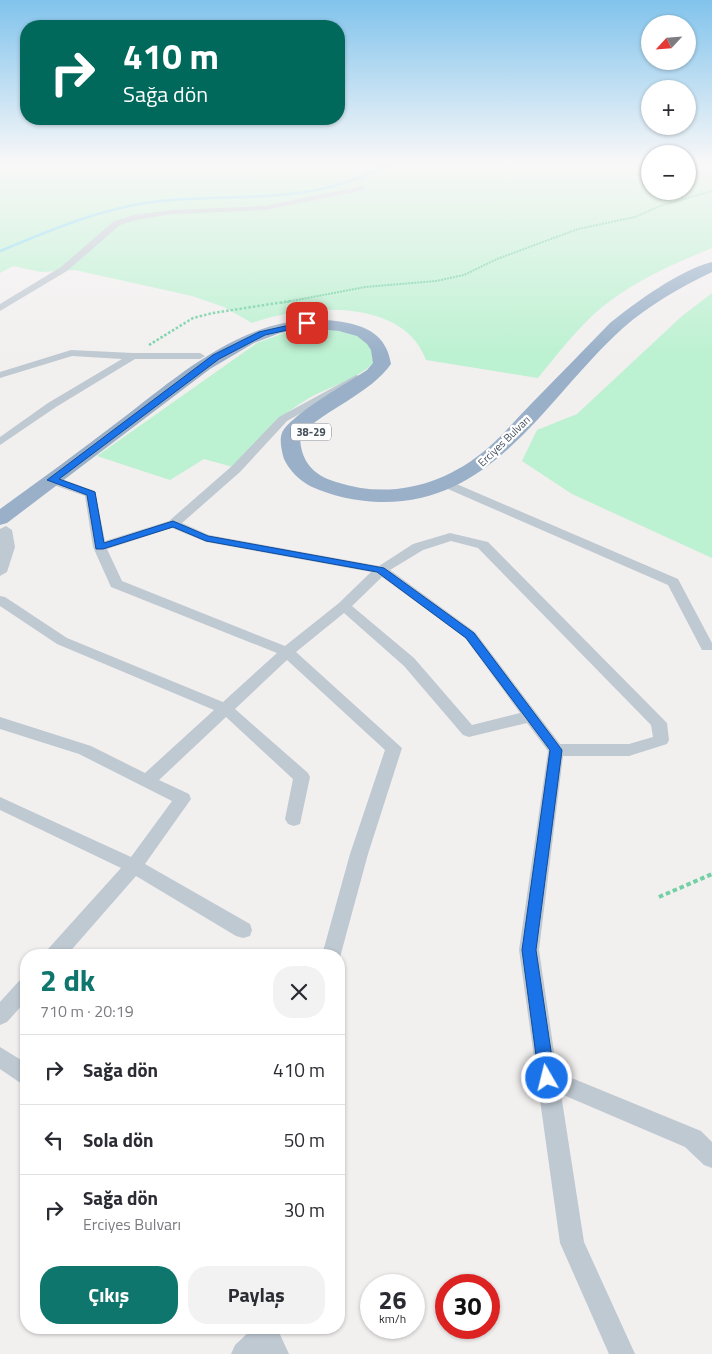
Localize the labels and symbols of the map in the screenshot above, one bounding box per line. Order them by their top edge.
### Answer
north arrow [641,15,696,70]
pin [286,302,328,344]
street label: Erciyes Bulvarı [474,412,534,470]
road number: 38-29 [291,424,331,441]
position arrow [520,1051,572,1103]
speed limit sign: 30 [435,1274,500,1339]

